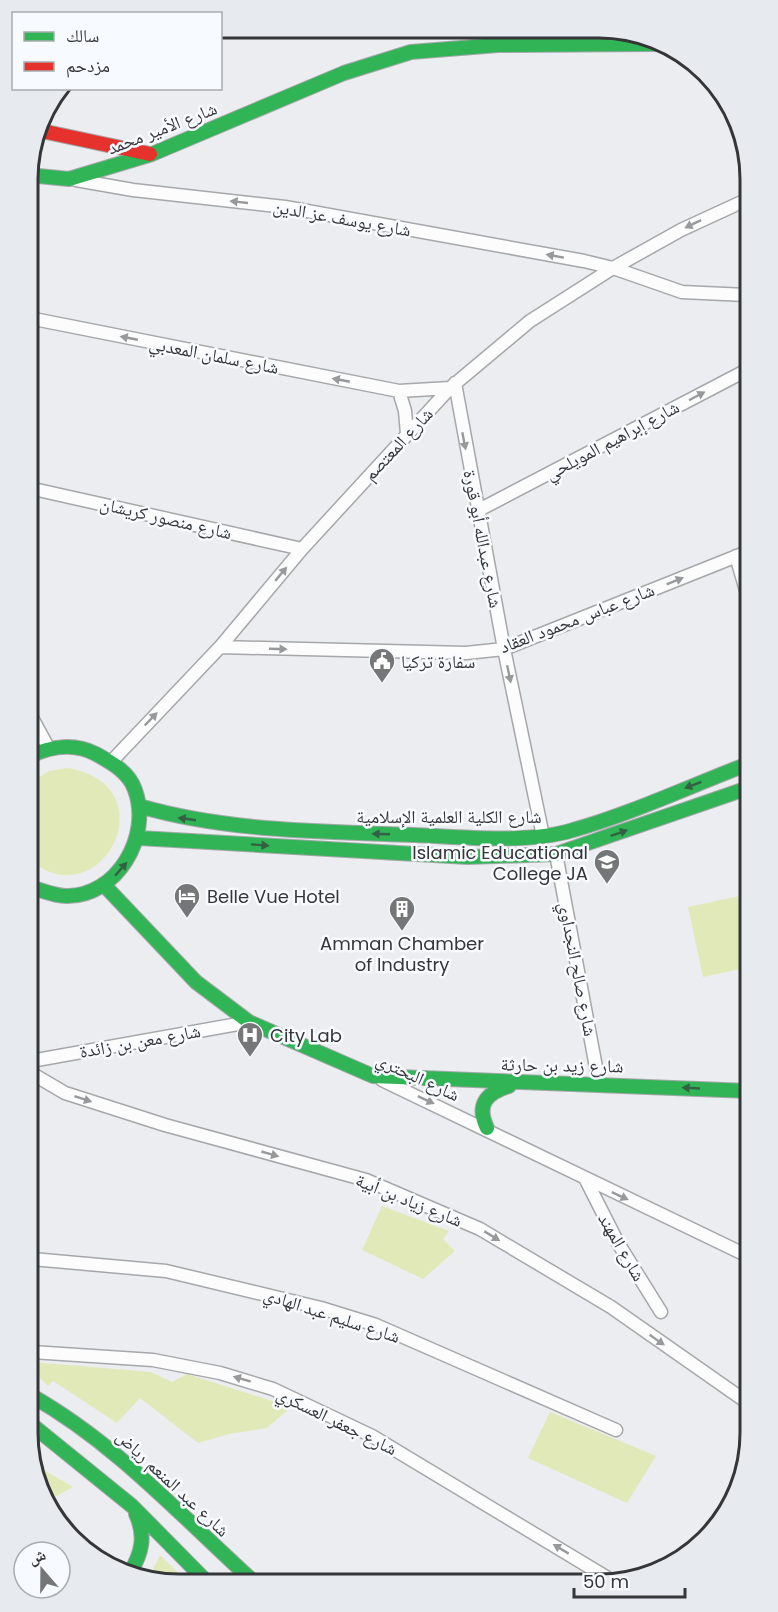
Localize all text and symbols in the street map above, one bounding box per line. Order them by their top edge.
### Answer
legend [12,12,222,90]
text: سالك [66,23,99,48]
text: مزدحم [66,53,110,78]
street label: شارع الأمير محمد [104,96,220,160]
street label: شارع يوسف عز الدين [271,194,413,242]
one-way arrow [229,197,248,207]
one-way arrow [684,219,701,228]
one-way arrow [546,251,565,260]
street label: شارع سلمان المعدبي [147,330,281,382]
one-way arrow [120,333,139,342]
one-way arrow [332,375,351,384]
one-way arrow [688,391,705,401]
street label: شارع إبراهيم المويلحي [541,394,685,488]
street label: شارع المعتصم [357,402,439,486]
one-way arrow [460,432,469,451]
street label: شارع عبدالله أبو قورة [457,468,509,610]
street label: شارع منصور كريشان [98,491,234,545]
one-way arrow [275,566,288,582]
one-way arrow [666,576,684,585]
street label: شارع عباس محمود العقاد [496,577,658,659]
one-way arrow [269,644,288,653]
public building icon: سفارة تركيا [367,646,397,684]
place label: سفارة تركيا [401,649,475,674]
one-way arrow [505,665,514,684]
one-way arrow [144,713,158,727]
one-way arrow [684,780,702,790]
street label: شارع الكلية العلمية الإسلامية [356,804,542,829]
one-way arrow [177,814,196,823]
one-way arrow [610,828,628,838]
one-way arrow [372,829,391,839]
one-way arrow [250,840,269,850]
place label: Islamic Educational College JA [412,840,588,886]
school or university icon: Islamic Educational College JA [592,847,622,885]
one-way arrow [114,862,127,877]
hotel icon: Belle Vue Hotel [172,881,202,919]
place label: Belle Vue Hotel [207,884,340,909]
building icon: Amman Chamber of Industry [387,894,417,932]
street label: شارع صالح النجداوي [550,900,603,1039]
place label: Amman Chamber of Industry [320,931,484,977]
street label: شارع معن بن زائدة [78,1018,202,1064]
hospital icon: City Lab [235,1020,265,1058]
place label: City Lab [270,1023,342,1048]
street label: شارع البحتري [371,1047,464,1110]
street label: شارع زيد بن حارثة [500,1051,624,1079]
one-way arrow [681,1083,700,1092]
one-way arrow [74,1094,92,1104]
one-way arrow [417,1096,435,1106]
one-way arrow [261,1149,280,1159]
street label: شارع زياد بن أبية [352,1167,466,1233]
one-way arrow [611,1191,628,1200]
street label: شارع المهند [592,1208,652,1286]
one-way arrow [484,1231,500,1242]
street label: شارع سليم عبد الهادي [260,1281,403,1351]
one-way arrow [648,1334,664,1346]
one-way arrow [233,1374,251,1383]
street label: شارع جعفر العسكري [271,1381,401,1463]
street label: شارع عبد المنعم رياض [111,1424,235,1542]
north arrow [12,1540,72,1600]
text: ش [25,1543,49,1570]
one-way arrow [553,1544,569,1555]
scale bar [574,1561,685,1599]
text: 50 m [583,1569,629,1594]

